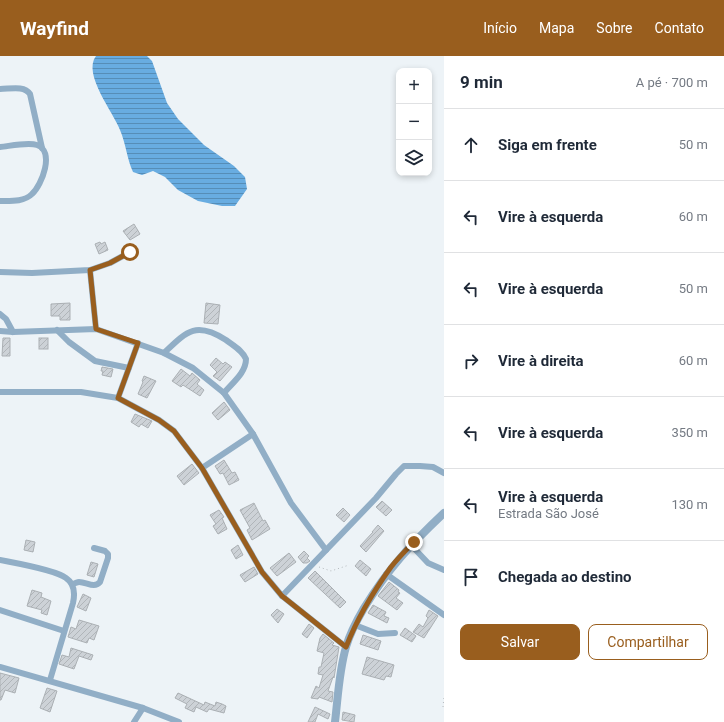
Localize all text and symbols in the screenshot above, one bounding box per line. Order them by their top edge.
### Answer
text: Wayfind [20,17,89,40]
text: Início [483,20,517,36]
text: Mapa [539,20,574,36]
text: Sobre [596,20,633,36]
text: Contato [655,20,704,36]
map controls [396,68,432,176]
button: + [396,68,432,104]
text: 9 min [460,72,503,92]
text: A pé · 700 m [636,75,708,90]
button: − [396,104,432,140]
icon: ahead [460,134,482,156]
text: Siga em frente [498,136,597,154]
text: 50 m [679,137,708,152]
button: layers [396,140,432,176]
icon: left [460,206,482,228]
text: Vire à esquerda [498,208,603,226]
text: 60 m [679,209,708,224]
route start [121,243,139,261]
icon: left [460,278,482,300]
text: Vire à esquerda [498,280,603,298]
text: 50 m [679,281,708,296]
icon: right [460,350,482,372]
text: Vire à direita [498,352,584,370]
text: 60 m [679,353,708,368]
icon: left [460,422,482,444]
text: Vire à esquerda [498,424,603,442]
text: 350 m [671,425,708,440]
text: Vire à esquerda [498,488,603,506]
icon: left [460,494,482,516]
text: 130 m [671,497,708,512]
text: Estrada São José [498,506,599,521]
route end [405,533,423,551]
icon: arrive [460,566,482,588]
text: Chegada ao destino [498,568,632,586]
button: Salvar [460,624,580,660]
button: Compartilhar [588,624,708,660]

